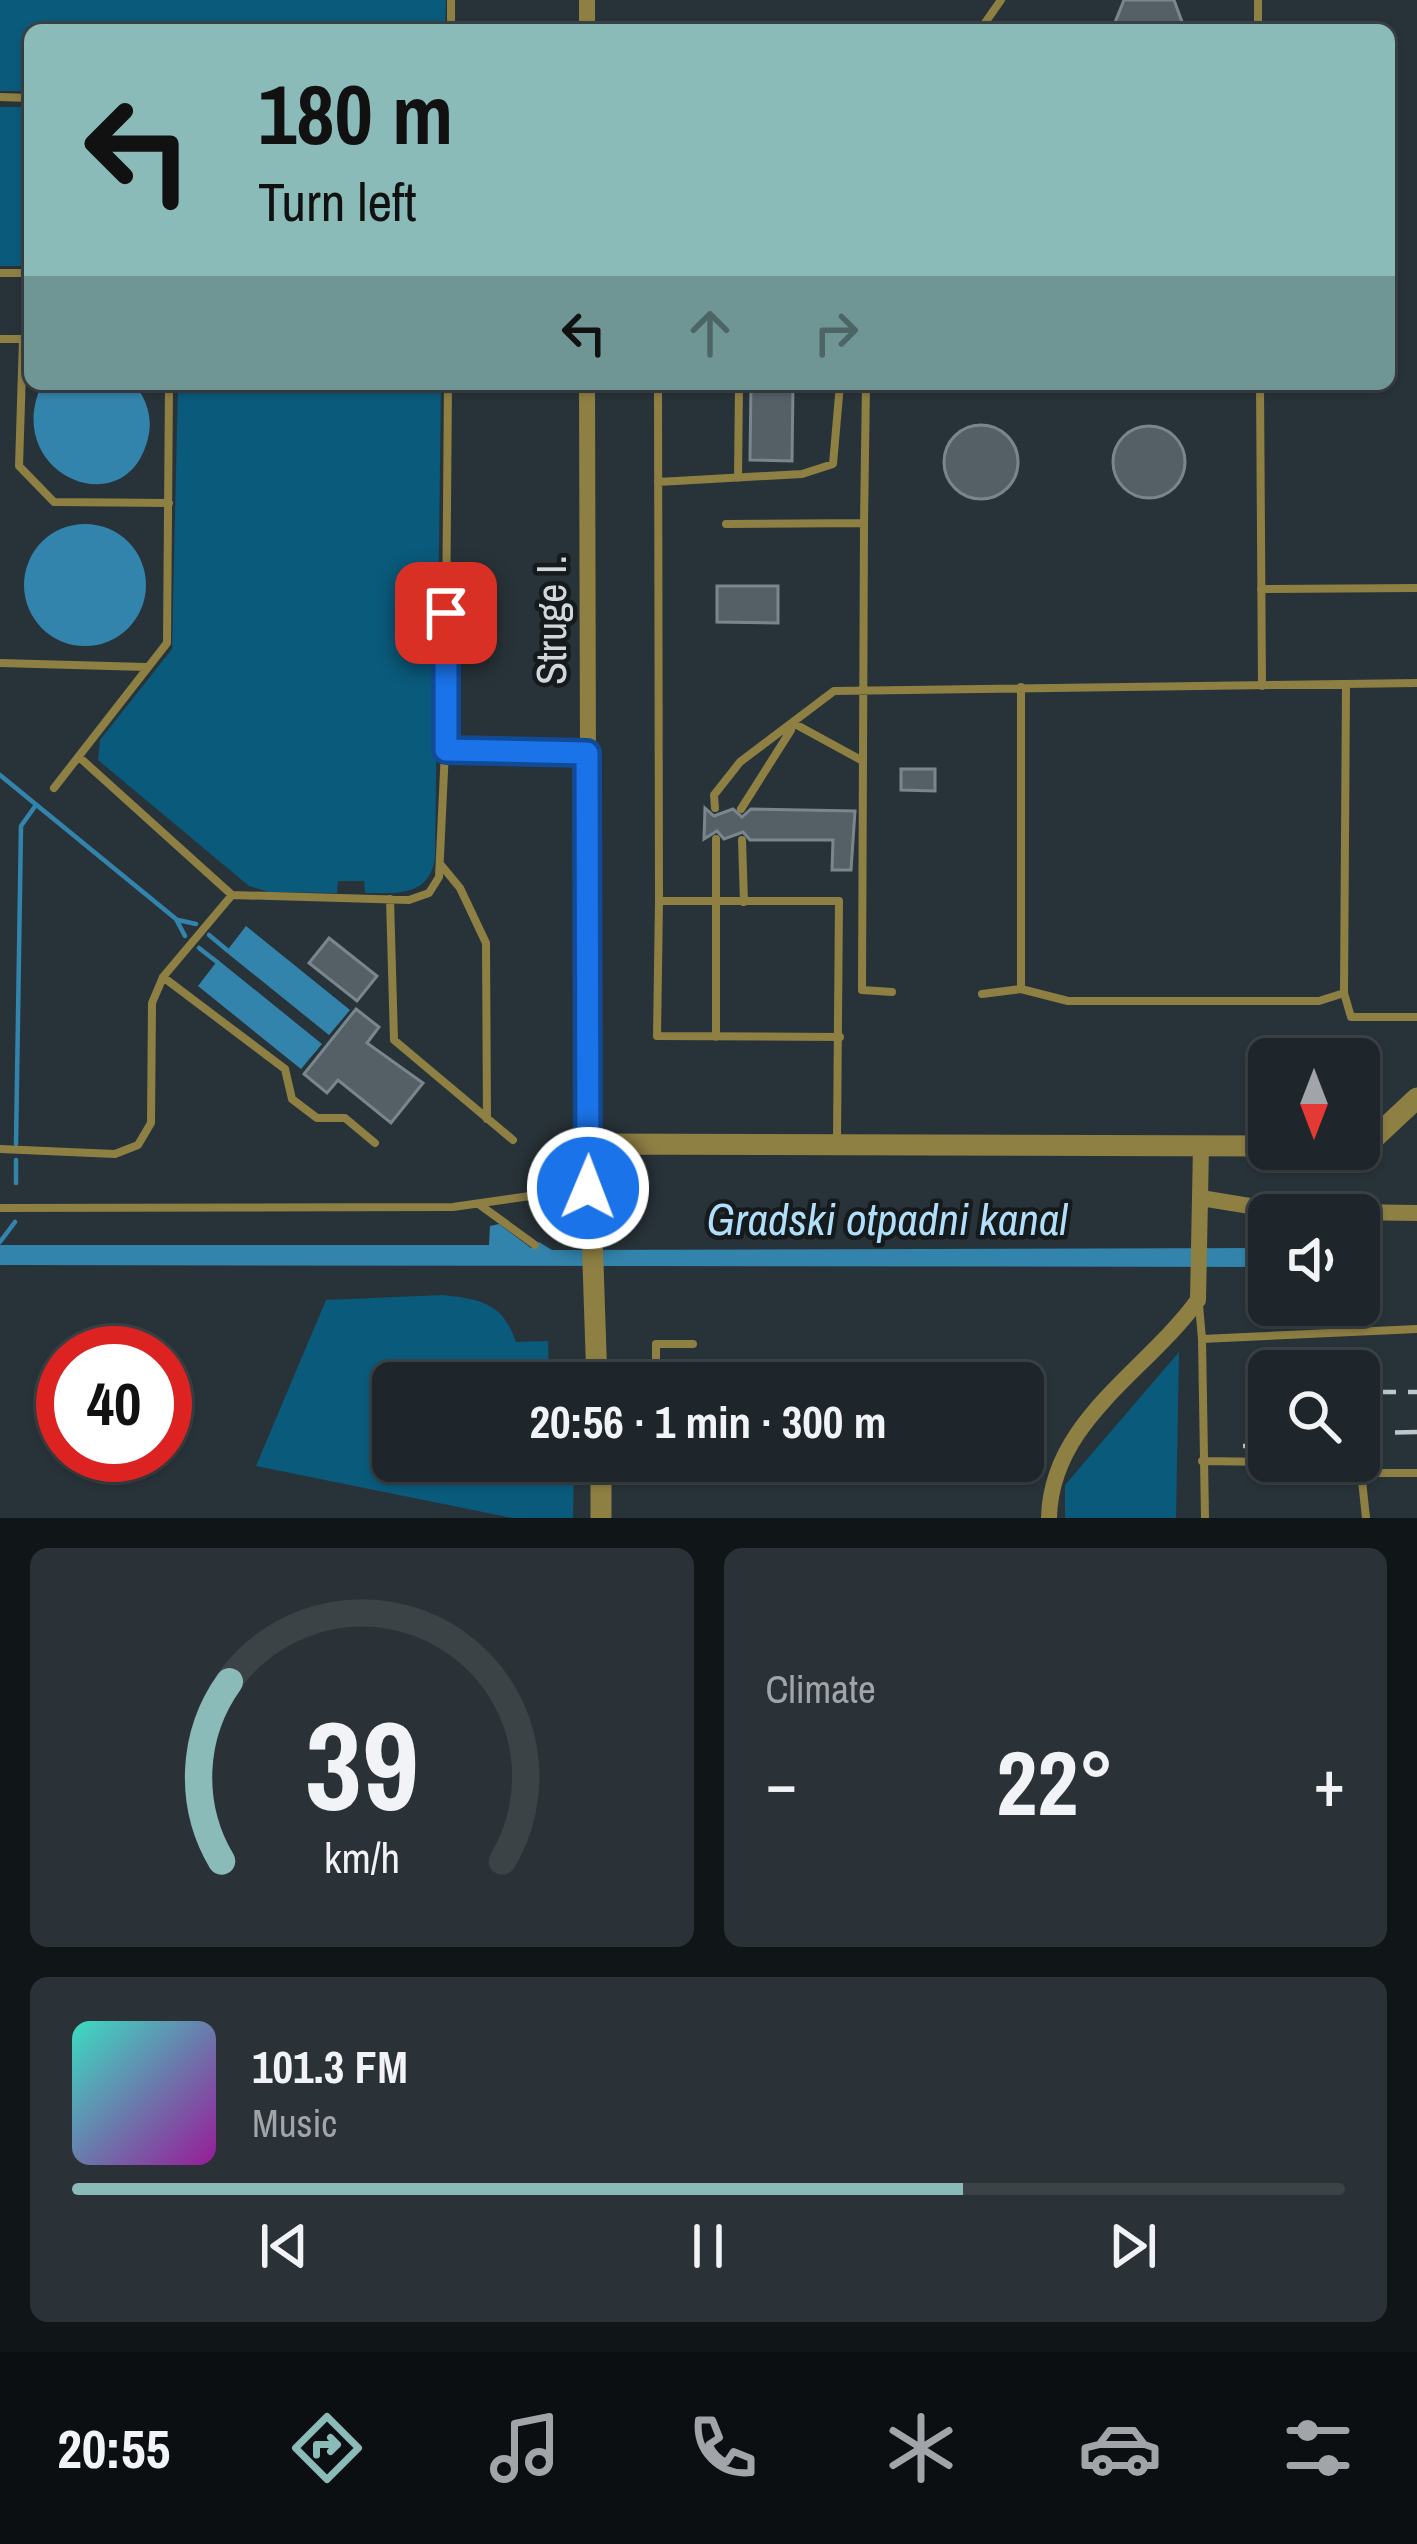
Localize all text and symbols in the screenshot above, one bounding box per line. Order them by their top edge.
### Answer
text: 180 m [258,57,453,170]
icon: left [60,72,216,228]
text: Turn left [258,165,417,238]
icon: left [551,300,617,366]
icon: ahead [677,300,743,366]
icon: right [803,300,869,366]
street label: Struge I. [523,555,579,685]
pin [395,562,497,664]
icon: arrive [413,580,479,646]
north arrow [1248,1038,1380,1170]
map controls [1248,1038,1380,1482]
position arrow [525,1125,651,1251]
water label: Gradski otpadni kanal [706,1188,1068,1249]
button: sound [1248,1194,1380,1326]
speed limit sign: 40 [36,1326,192,1482]
button: search [1248,1350,1380,1482]
text: 20:56 · 1 min · 300 m [530,1391,886,1452]
text: Climate [766,1663,876,1715]
text: 39 [305,1681,419,1849]
text: 22° [996,1722,1114,1843]
text: − [766,1738,797,1827]
text: + [1313,1738,1345,1827]
text: km/h [324,1828,400,1885]
text: 101.3 FM [252,2036,408,2097]
text: Music [252,2097,337,2149]
icon: previous [251,2213,317,2279]
icon: pause [675,2213,741,2279]
icon: next [1100,2213,1166,2279]
icon: directions [285,2406,369,2490]
icon: music [483,2406,567,2490]
icon: phone [681,2406,765,2490]
icon: climate [879,2406,963,2490]
icon: car [1078,2406,1162,2490]
icon: filters [1276,2406,1360,2490]
text: 20:55 [57,2412,170,2485]

